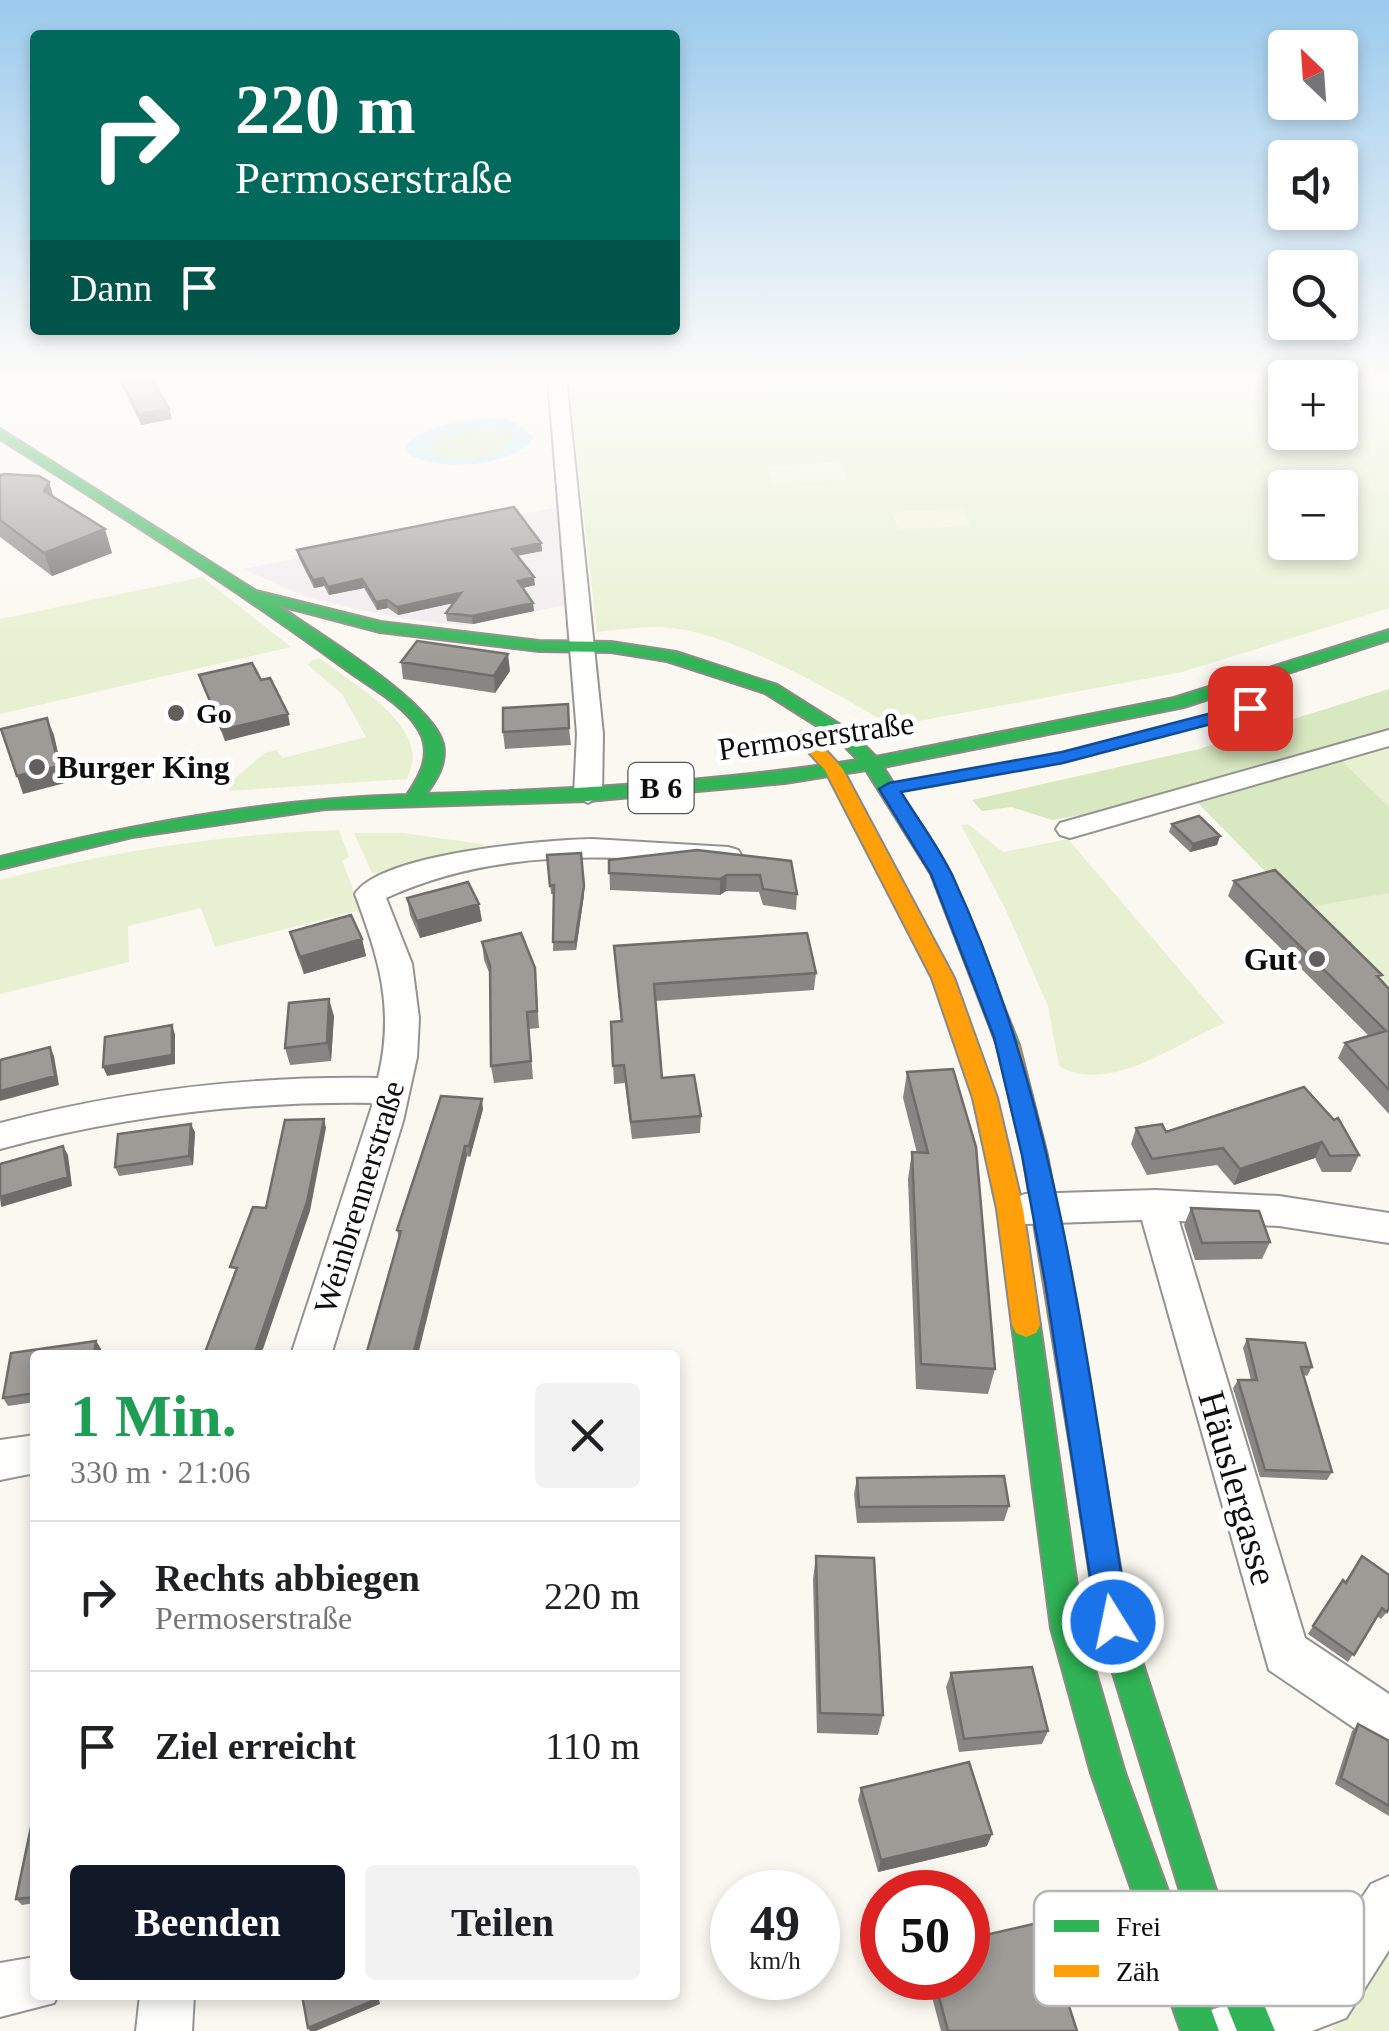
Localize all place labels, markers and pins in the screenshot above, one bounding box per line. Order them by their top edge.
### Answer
pin [1208,666,1293,751]
place label: Go [196,698,232,729]
marker: Go [165,702,187,724]
place label: Burger King [57,749,230,785]
marker: Burger King [26,756,48,778]
place label: Gut [1244,941,1297,977]
marker: Gut [1306,948,1328,970]

